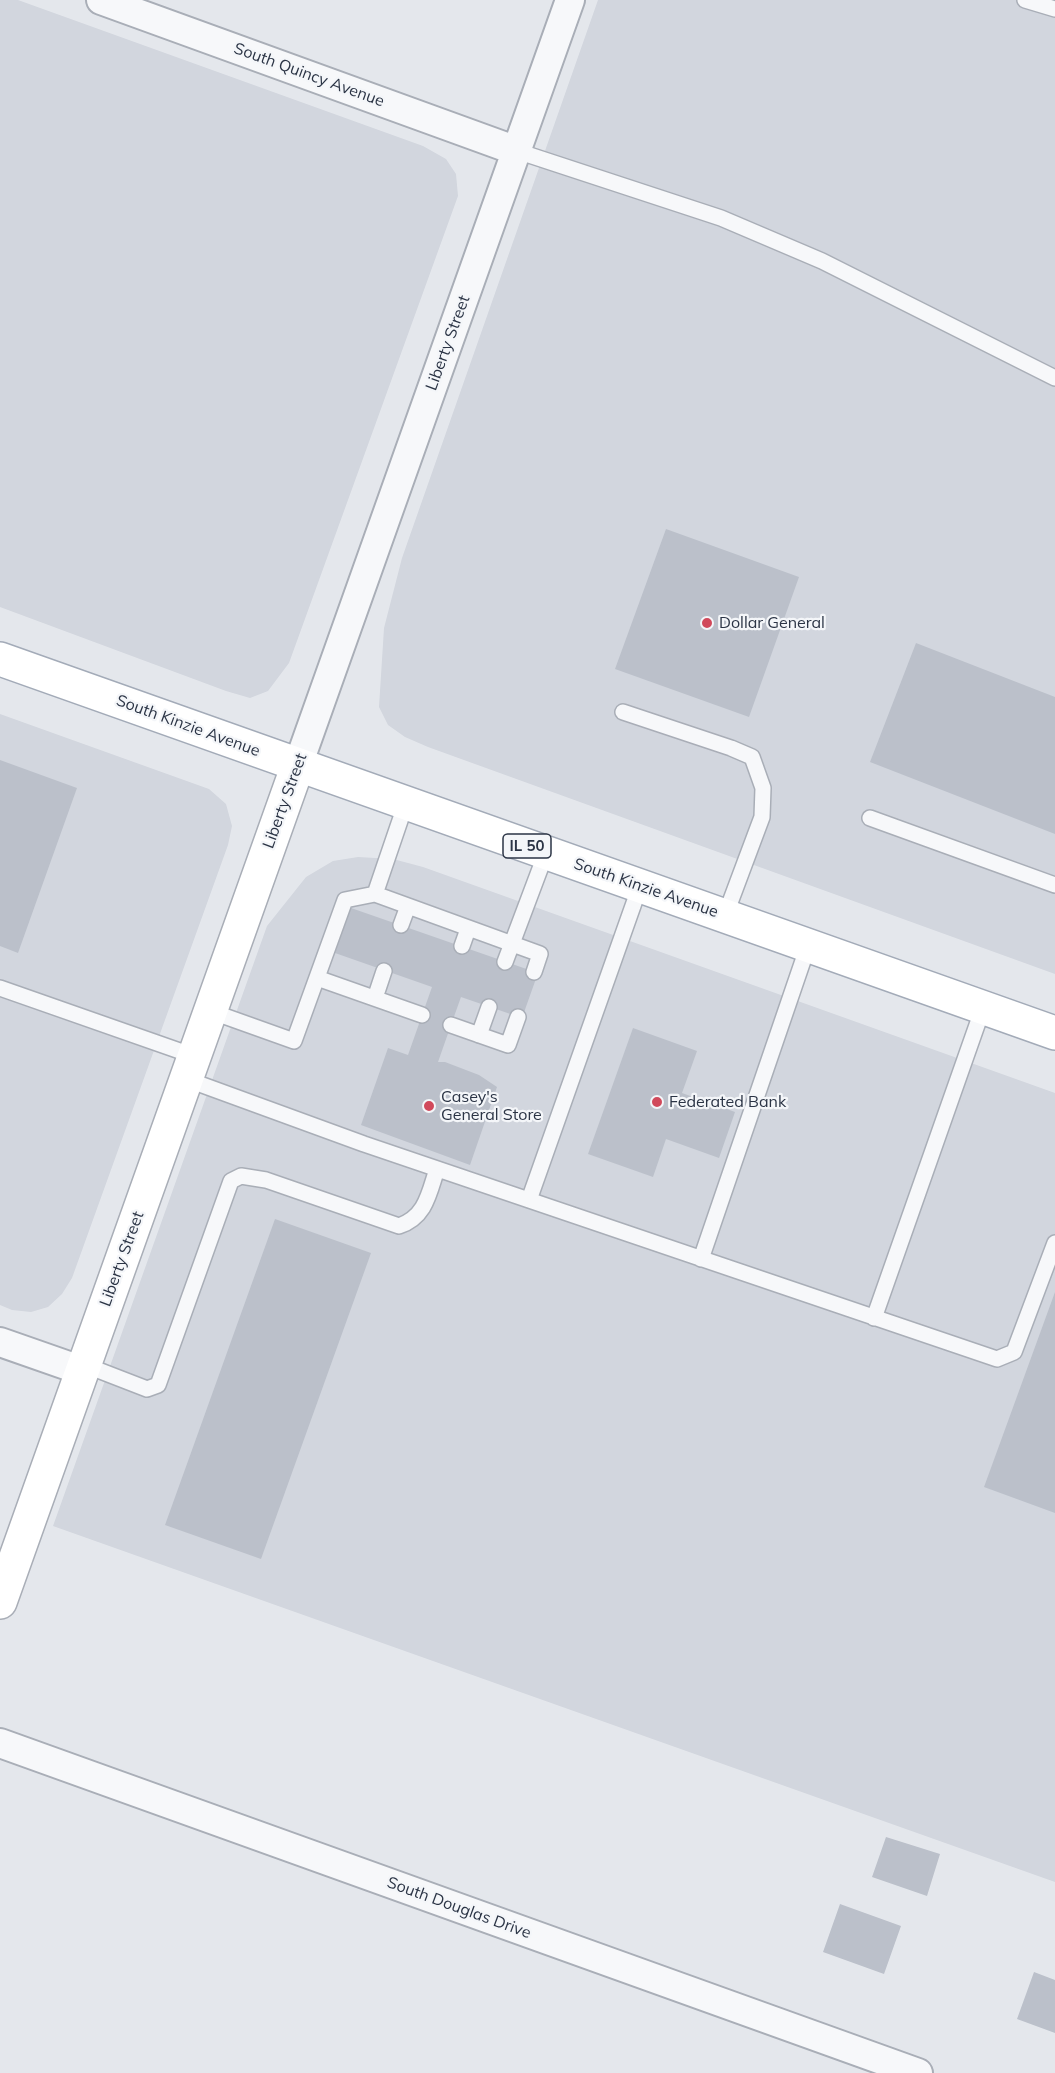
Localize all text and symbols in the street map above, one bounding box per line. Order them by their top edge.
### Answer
street label: South Quincy Avenue [231,39,387,111]
street label: Liberty Street [422,293,474,393]
place label: Dollar General [719,613,825,633]
marker: Dollar General [700,616,714,630]
street label: South Kinzie Avenue [114,691,262,761]
street label: Liberty Street [259,751,311,851]
road number: IL 50 [503,834,551,858]
street label: South Kinzie Avenue [571,854,721,922]
place label: Casey's General Store [441,1087,542,1125]
place label: Federated Bank [669,1092,786,1112]
marker: Federated Bank [650,1095,664,1109]
marker: Casey's General Store [422,1099,436,1113]
street label: Liberty Street [96,1209,148,1309]
street label: South Douglas Drive [384,1873,534,1943]

